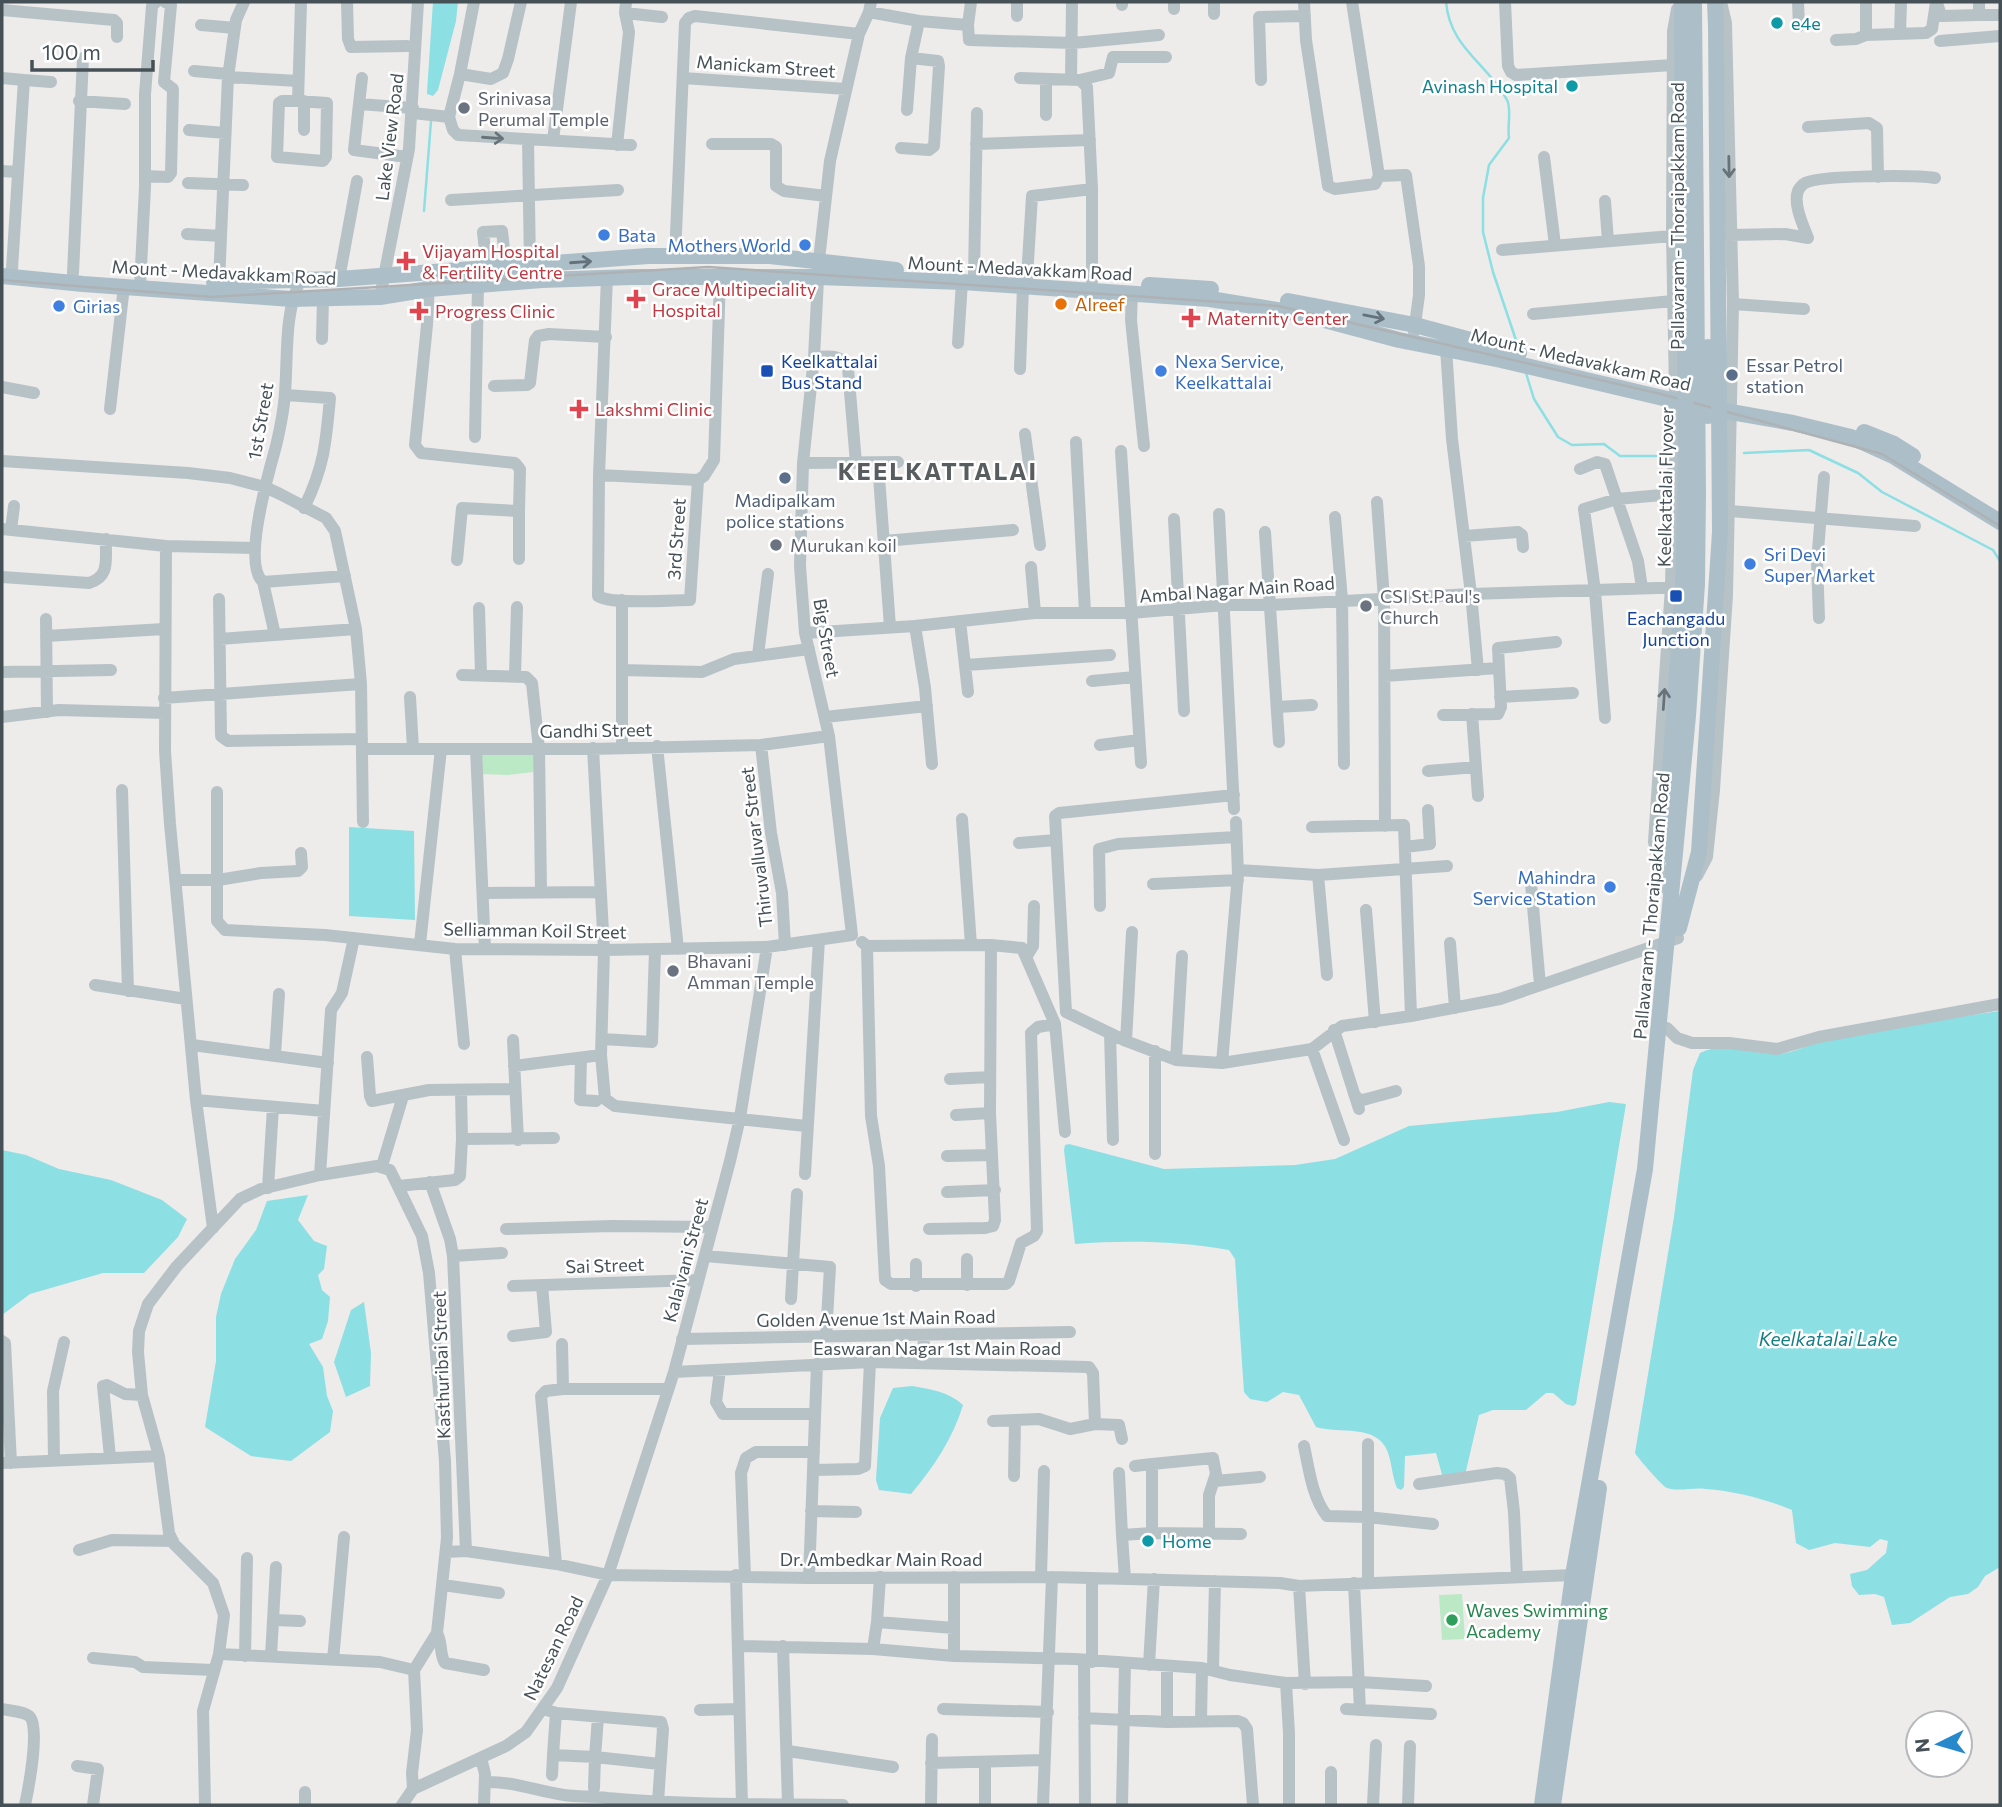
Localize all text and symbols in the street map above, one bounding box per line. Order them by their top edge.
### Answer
place label: e4e [1791,12,1821,34]
marker: e4e [1769,15,1785,31]
scale bar [32,28,152,72]
text: 100 m [42,39,101,64]
street label: Manickam Street [696,50,836,82]
street label: Lake View Road [370,72,408,202]
place label: Avinash Hospital [1422,75,1558,97]
marker: Avinash Hospital [1564,78,1580,94]
street label: Pallavaram - Thoraipakkam Road [1666,82,1688,350]
place label: Srinivasa Perumal Temple [478,87,609,130]
marker: Srinivasa Perumal Temple [456,100,472,116]
one-way arrow [481,131,504,144]
one-way arrow [1722,156,1736,179]
place label: Bata [618,224,656,246]
marker: Bata [596,227,612,243]
place label: Mothers World [667,234,791,256]
marker: Mothers World [797,237,813,253]
place label: Vijayam Hospital & Fertility Centre [422,240,563,283]
marker: Vijayam Hospital & Fertility Centre [396,251,416,271]
street label: Mount - Medavakkam Road [907,251,1133,285]
street label: Mount - Medavakkam Road [111,255,337,289]
one-way arrow [569,255,592,268]
place label: Grace Multipeciality Hospital [652,278,816,321]
marker: Grace Multipeciality Hospital [626,289,646,309]
place label: Alreef [1075,293,1126,315]
place label: Girias [73,295,120,317]
marker: Alreef [1053,296,1069,312]
marker: Girias [51,298,67,314]
place label: Progress Clinic [435,300,555,322]
marker: Progress Clinic [409,301,429,321]
place label: Maternity Center [1207,307,1349,329]
marker: Maternity Center [1181,308,1201,328]
one-way arrow [1362,311,1385,325]
street label: Mount - Medavakkam Road [1469,323,1693,395]
place label: Keelkattalai Bus Stand [781,350,878,393]
place label: Nexa Service, Keelkattalai [1175,350,1284,393]
place label: Essar Petrol station [1746,354,1843,397]
marker: Keelkattalai Bus Stand [759,363,775,379]
marker: Nexa Service, Keelkattalai [1153,363,1169,379]
marker: Essar Petrol station [1724,367,1740,383]
street label: 1st Street [242,381,278,461]
place label: Lakshmi Clinic [595,398,712,420]
marker: Lakshmi Clinic [569,399,589,419]
street label: Keelkattalai Flyover [1653,407,1677,567]
district label: KEELKATTALAI [838,456,1038,485]
marker: Madipalkam police stations [777,470,793,486]
place label: Madipalkam police stations [726,489,844,532]
street label: 3rd Street [662,497,690,581]
place label: Murukan koil [790,534,897,556]
marker: Murukan koil [768,537,784,553]
place label: Sri Devi Super Market [1764,543,1875,586]
marker: Sri Devi Super Market [1742,556,1758,572]
street label: Ambal Nagar Main Road [1139,571,1335,607]
place label: CSI St.Paul's Church [1380,585,1481,628]
marker: Eachangadu Junction [1668,588,1684,604]
street label: Big Street [809,597,845,679]
marker: CSI St.Paul's Church [1358,598,1374,614]
place label: Eachangadu Junction [1627,607,1725,650]
one-way arrow [1657,688,1670,711]
street label: Gandhi Street [540,718,652,742]
street label: Thiruvalluvar Street [735,766,777,928]
street label: Pallavaram - Thoraipakkam Road [1628,772,1674,1040]
place label: Mahindra Service Station [1473,866,1596,909]
marker: Mahindra Service Station [1602,879,1618,895]
street label: Selliamman Koil Street [443,917,627,943]
place label: Bhavani Amman Temple [687,950,814,993]
marker: Bhavani Amman Temple [665,963,681,979]
street label: Kalaivani Street [658,1195,712,1325]
street label: Sai Street [565,1253,645,1277]
street label: Kasthuribai Street [427,1291,455,1439]
street label: Golden Avenue 1st Main Road [756,1305,996,1331]
water label: Keelkatalai Lake [1759,1327,1897,1350]
street label: Easwaran Nagar 1st Main Road [813,1337,1061,1359]
place label: Home [1162,1530,1211,1552]
marker: Home [1140,1533,1156,1549]
street label: Dr. Ambedkar Main Road [780,1548,982,1570]
street label: Natesan Road [518,1592,588,1704]
place label: Waves Swimming Academy [1466,1599,1608,1642]
marker: Waves Swimming Academy [1444,1612,1460,1628]
north arrow [1904,1709,1974,1779]
text: N [1909,1737,1934,1754]

